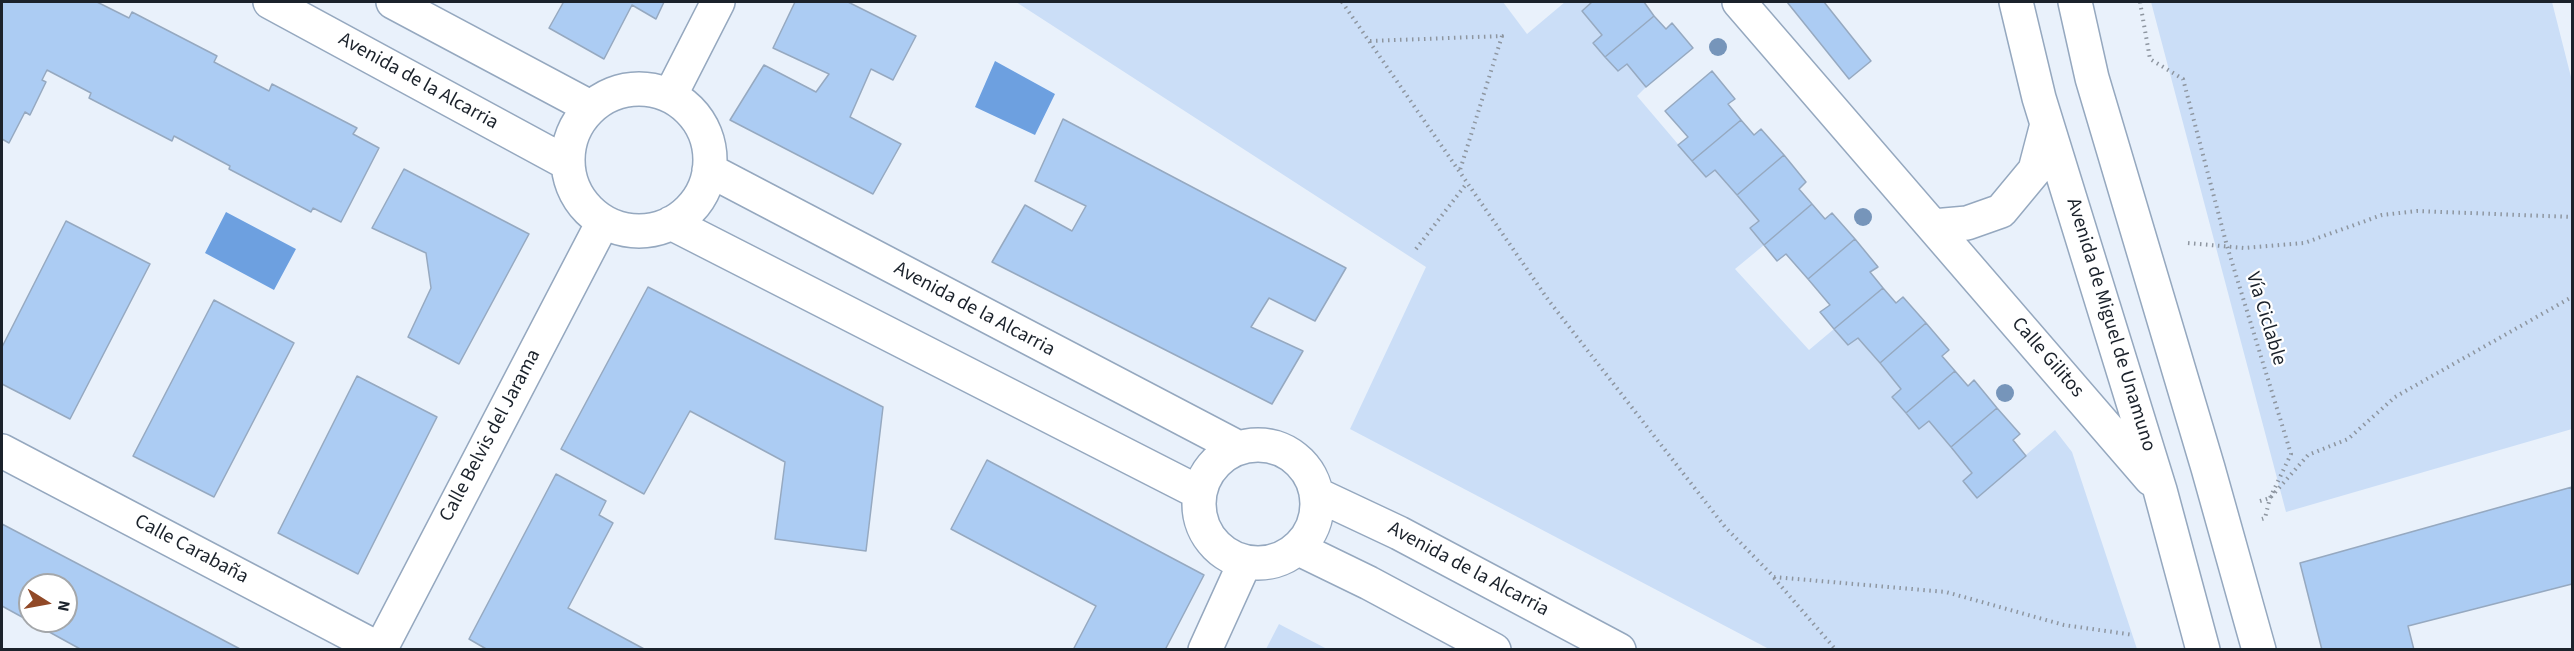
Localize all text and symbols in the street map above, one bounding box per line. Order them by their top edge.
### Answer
street label: Avenida de la Alcarria [334,28,502,136]
street label: Avenida de Miguel de Unamuno [2060,195,2160,455]
street label: Avenida de la Alcarria [889,257,1059,363]
street label: Vía Ciclable [2239,269,2291,369]
street label: Calle Gilitos [2006,313,2088,403]
street label: Calle Belvis del Jarama [435,346,547,526]
street label: Calle Carabaña [130,510,252,590]
street label: Avenida de la Alcarria [1383,517,1553,623]
north arrow [18,573,78,633]
text: N [52,599,76,613]

